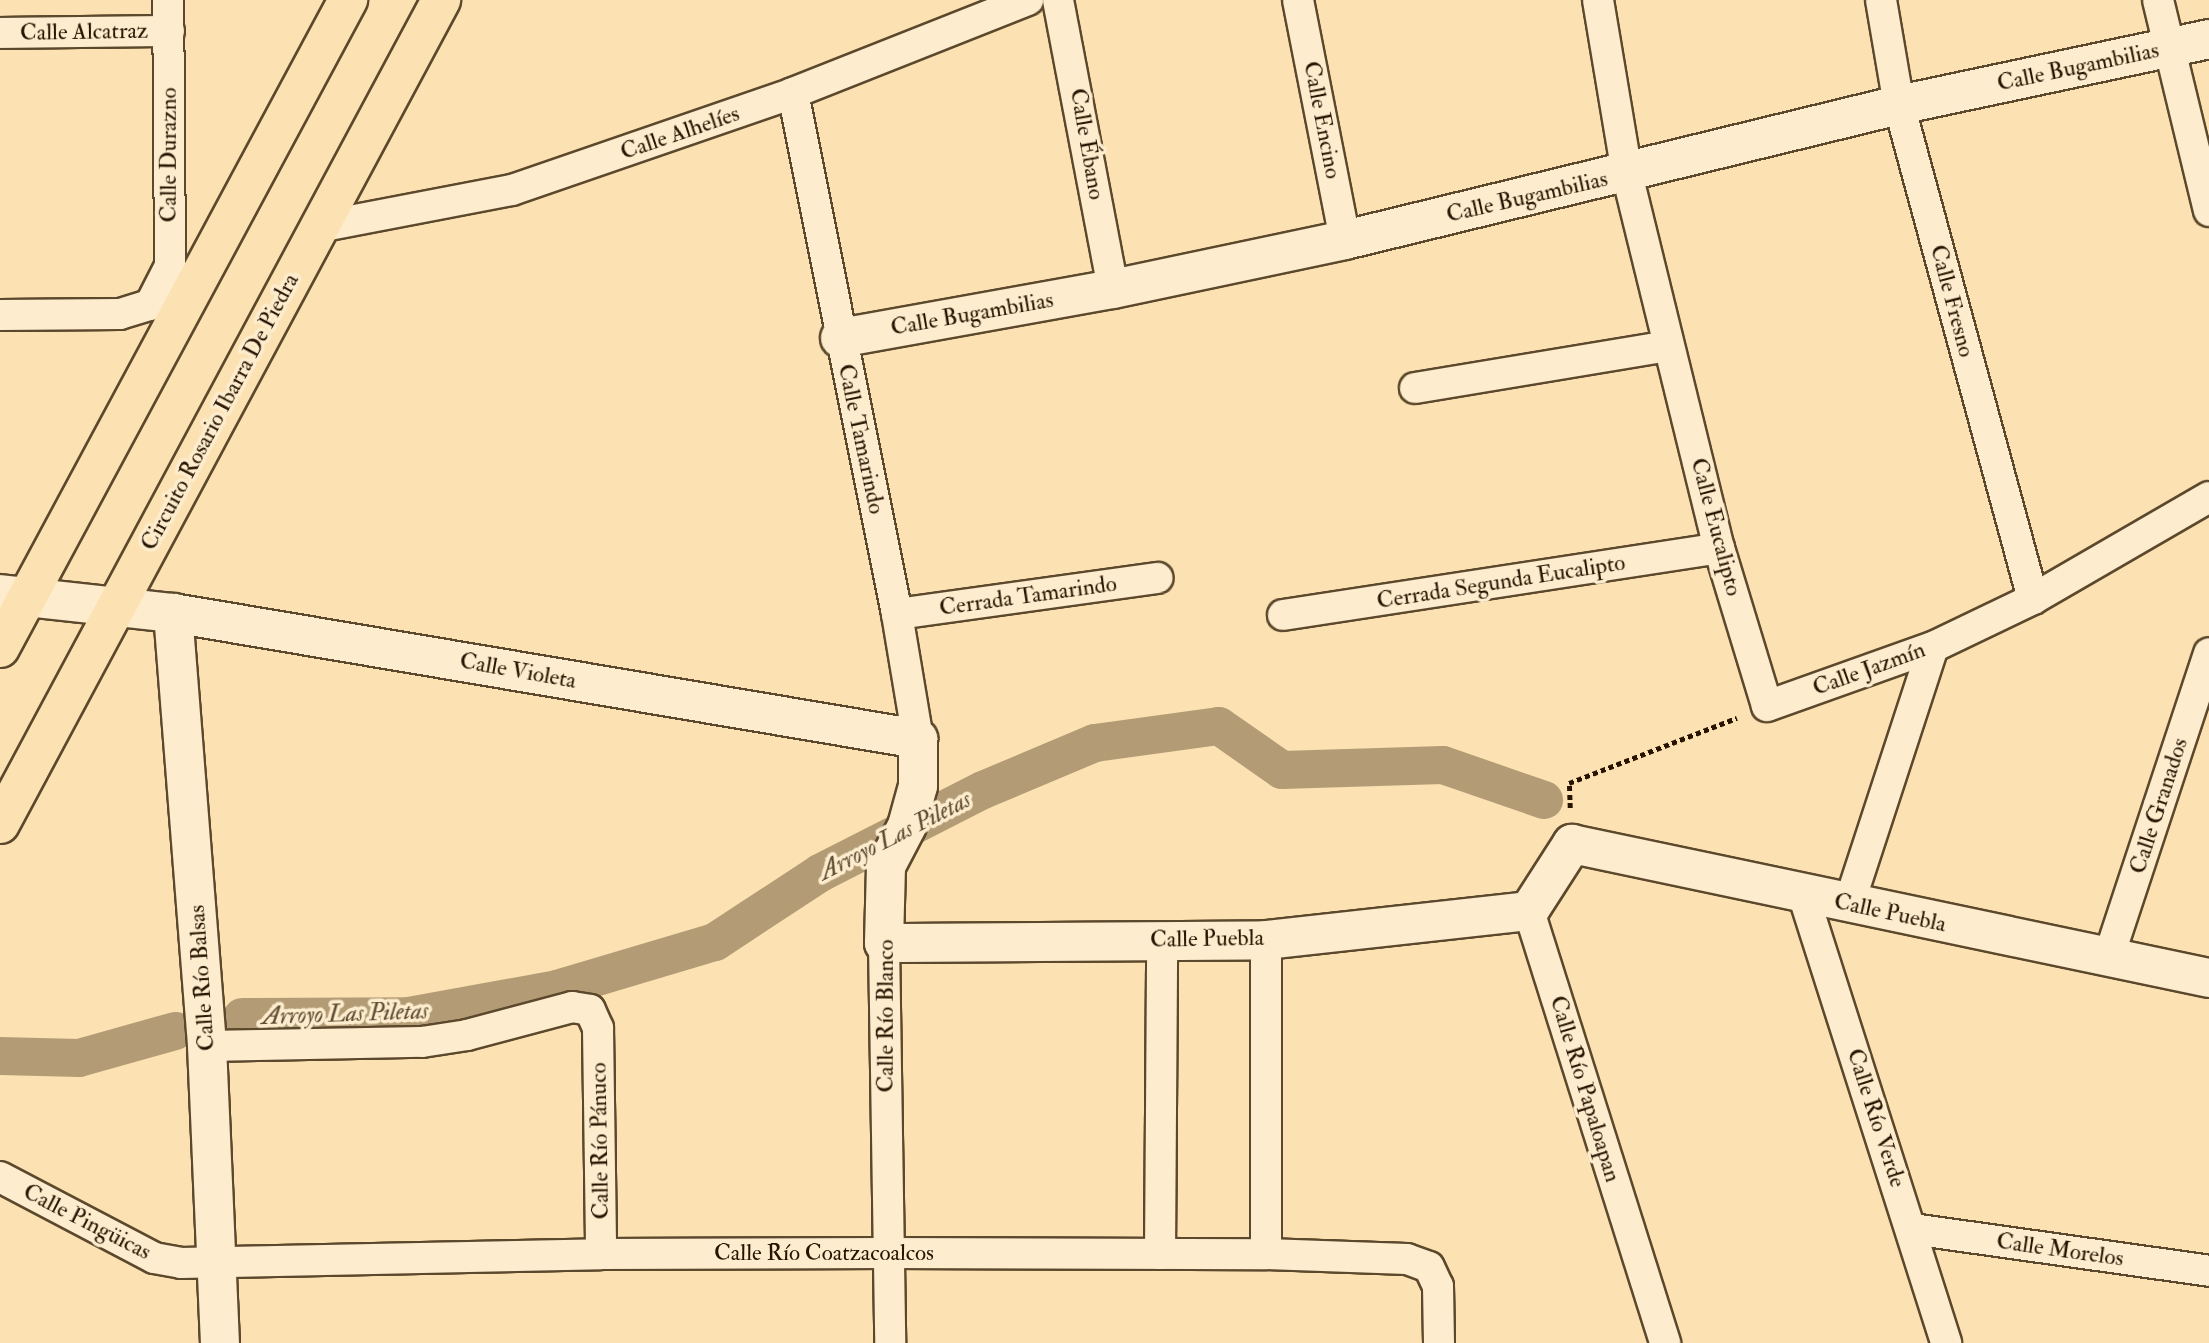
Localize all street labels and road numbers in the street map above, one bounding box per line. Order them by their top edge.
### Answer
street label: Calle Alcatraz [20,17,148,47]
street label: Calle Bugambilias [1995,36,2161,98]
street label: Calle Encino [1297,59,1347,181]
street label: Calle Ébano [1064,86,1110,202]
street label: Calle Durazno [155,87,183,223]
street label: Calle Alhelíes [617,100,743,166]
street label: Calle Bugambilias [1444,165,1610,229]
street label: Calle Fresno [1924,242,1980,360]
street label: Circuito Rosario Ibarra De Piedra [135,269,305,555]
street label: Calle Bugambilias [889,286,1055,342]
street label: Calle Tamarindo [832,362,890,516]
street label: Calle Eucalipto [1684,455,1748,599]
street label: Cerrada Segunda Eucalipto [1375,549,1627,615]
street label: Cerrada Tamarindo [938,570,1118,622]
street label: Calle Jazmín [1809,636,1929,702]
street label: Calle Violeta [458,647,578,695]
street label: Calle Granados [2124,735,2194,877]
street label: Calle Puebla [1831,888,1949,938]
street label: Calle Río Balsas [183,904,221,1052]
street label: Calle Puebla [1150,924,1264,954]
street label: Calle Río Blanco [872,939,900,1093]
street label: Calle Río Papaloapan [1544,992,1626,1186]
street label: Calle Río Verde [1841,1045,1911,1191]
street label: Calle Río Pánuco [585,1062,615,1220]
street label: Calle Pingüicas [18,1178,156,1266]
street label: Calle Morelos [1995,1227,2125,1273]
street label: Calle Río Coatzacoalcos [714,1239,934,1267]

